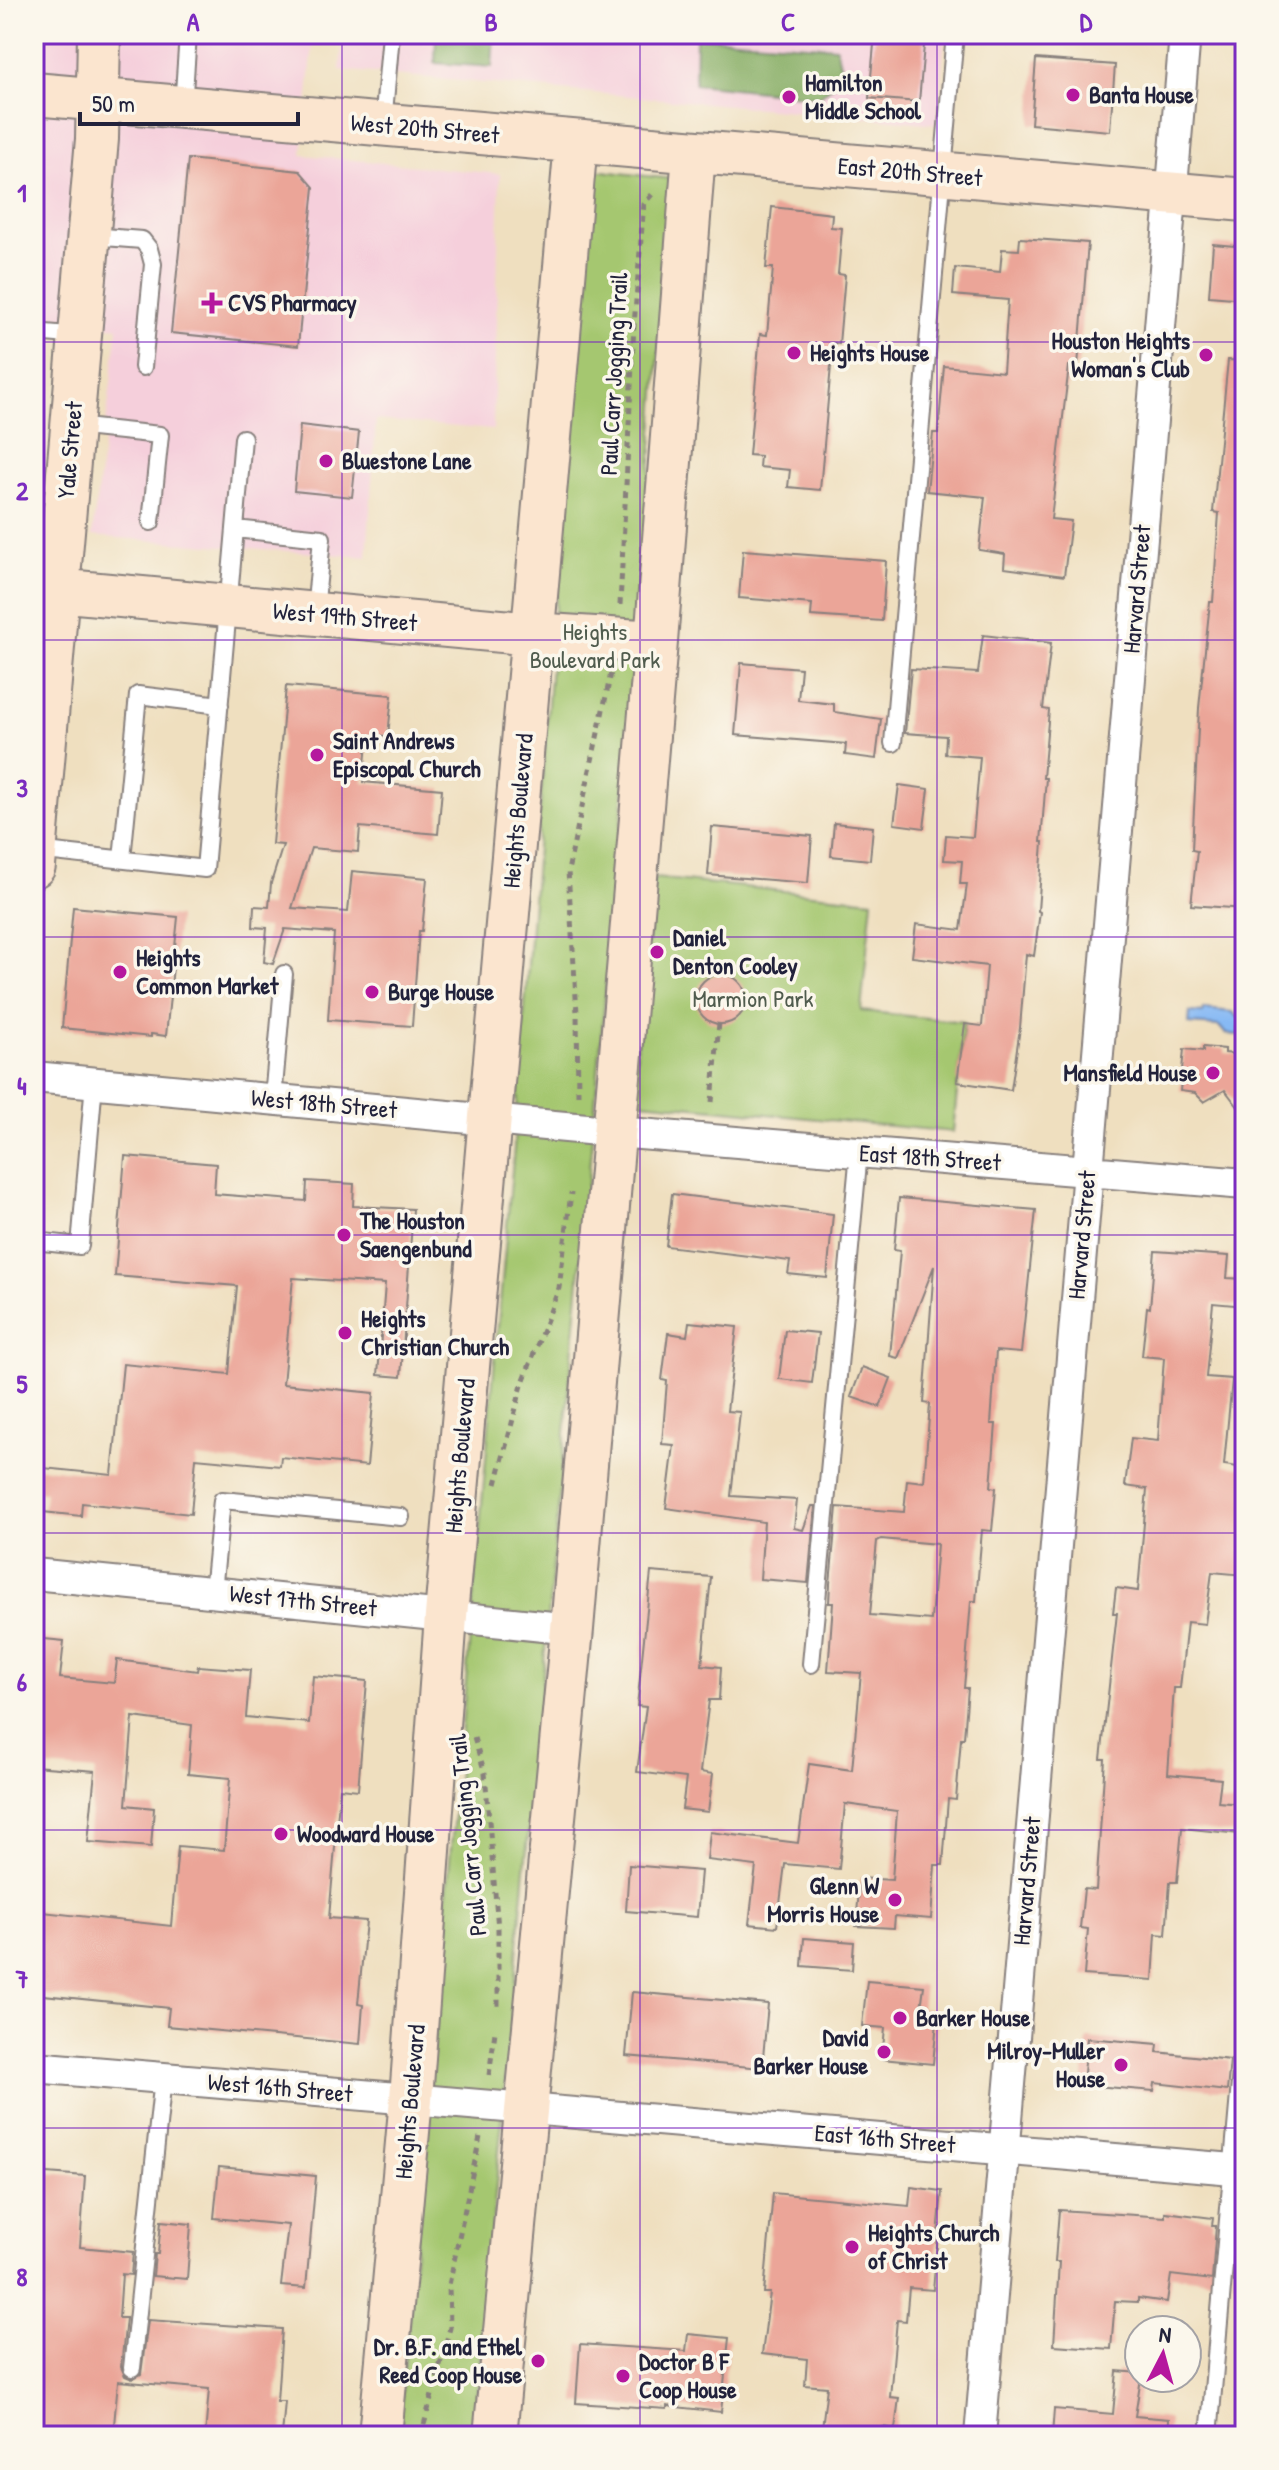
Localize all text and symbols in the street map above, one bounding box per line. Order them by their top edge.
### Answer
text: A [187,4,200,39]
text: B [484,4,498,39]
text: C [781,4,795,39]
text: D [1080,4,1093,39]
place label: Hamilton Middle School [805,66,922,126]
scale bar [80,76,298,126]
place label: Banta House [1089,78,1194,110]
marker: Banta House [1064,86,1082,104]
text: 50 m [92,87,135,119]
marker: Hamilton Middle School [780,88,798,106]
street label: West 20th Street [349,106,501,151]
street label: East 20th Street [837,149,984,193]
text: 1 [17,175,27,210]
street label: Paul Carr Jogging Trail [592,271,634,476]
place label: CVS Pharmacy [228,286,357,319]
marker: CVS Pharmacy [203,294,221,312]
place label: Houston Heights Woman's Club [1052,324,1190,384]
place label: Heights House [810,336,930,369]
marker: Heights House [785,344,803,362]
marker: Houston Heights Woman's Club [1197,346,1215,364]
street label: Yale Street [49,399,89,500]
place label: Bluestone Lane [342,444,472,476]
marker: Bluestone Lane [317,452,335,470]
text: 2 [16,473,29,508]
street label: Harvard Street [1114,523,1158,655]
street label: West 19th Street [272,594,419,638]
park label: Heights Boulevard Park [530,615,660,675]
place label: Saint Andrews Episcopal Church [333,724,481,785]
street label: Heights Boulevard [494,732,540,889]
marker: Saint Andrews Episcopal Church [308,746,326,764]
text: 3 [16,770,28,805]
place label: Daniel Denton Cooley [673,921,798,982]
place label: Heights Common Market [136,941,279,1001]
marker: Daniel Denton Cooley [648,943,666,961]
marker: Heights Common Market [111,963,129,981]
place label: Burge House [388,975,495,1008]
park label: Marmion Park [693,982,813,1014]
marker: Burge House [363,983,381,1001]
place label: Mansfield House [1064,1056,1197,1088]
marker: Mansfield House [1204,1064,1222,1082]
text: 4 [17,1068,27,1103]
street label: West 18th Street [250,1081,399,1125]
street label: East 18th Street [858,1136,1003,1178]
street label: Harvard Street [1059,1169,1103,1301]
place label: The Houston Saengenbund [359,1204,472,1265]
marker: The Houston Saengenbund [335,1226,353,1244]
place label: Heights Christian Church [361,1302,509,1362]
marker: Heights Christian Church [336,1324,354,1342]
text: 5 [17,1366,28,1401]
street label: Heights Boulevard [436,1377,482,1534]
street label: West 17th Street [228,1576,379,1624]
text: 6 [17,1664,28,1699]
street label: Paul Carr Jogging Trail [440,1732,494,1938]
street label: Harvard Street [1004,1815,1048,1947]
place label: Woodward House [297,1817,435,1849]
marker: Woodward House [272,1825,290,1843]
place label: Glenn W Morris House [767,1869,879,1929]
marker: Glenn W Morris House [886,1891,904,1909]
text: 7 [15,1961,29,1996]
place label: Barker House [916,2001,1031,2033]
marker: Barker House [891,2009,909,2027]
place label: David Barker House [754,2021,869,2081]
street label: Heights Boulevard [386,2023,432,2180]
place label: Milroy-Muller House [987,2034,1106,2094]
marker: David Barker House [875,2043,893,2061]
marker: Milroy-Muller House [1112,2056,1130,2074]
street label: West 16th Street [206,2065,355,2109]
street label: East 16th Street [813,2116,957,2160]
place label: Heights Church of Christ [868,2216,999,2276]
marker: Heights Church of Christ [843,2238,861,2256]
text: 8 [16,2259,28,2294]
north arrow [1123,2314,1203,2394]
text: N [1158,2319,1173,2350]
place label: Dr. B.F. and Ethel Reed Coop House [374,2330,523,2391]
place label: Doctor B F Coop House [639,2345,737,2406]
marker: Dr. B.F. and Ethel Reed Coop House [529,2352,547,2370]
marker: Doctor B F Coop House [614,2367,632,2385]

